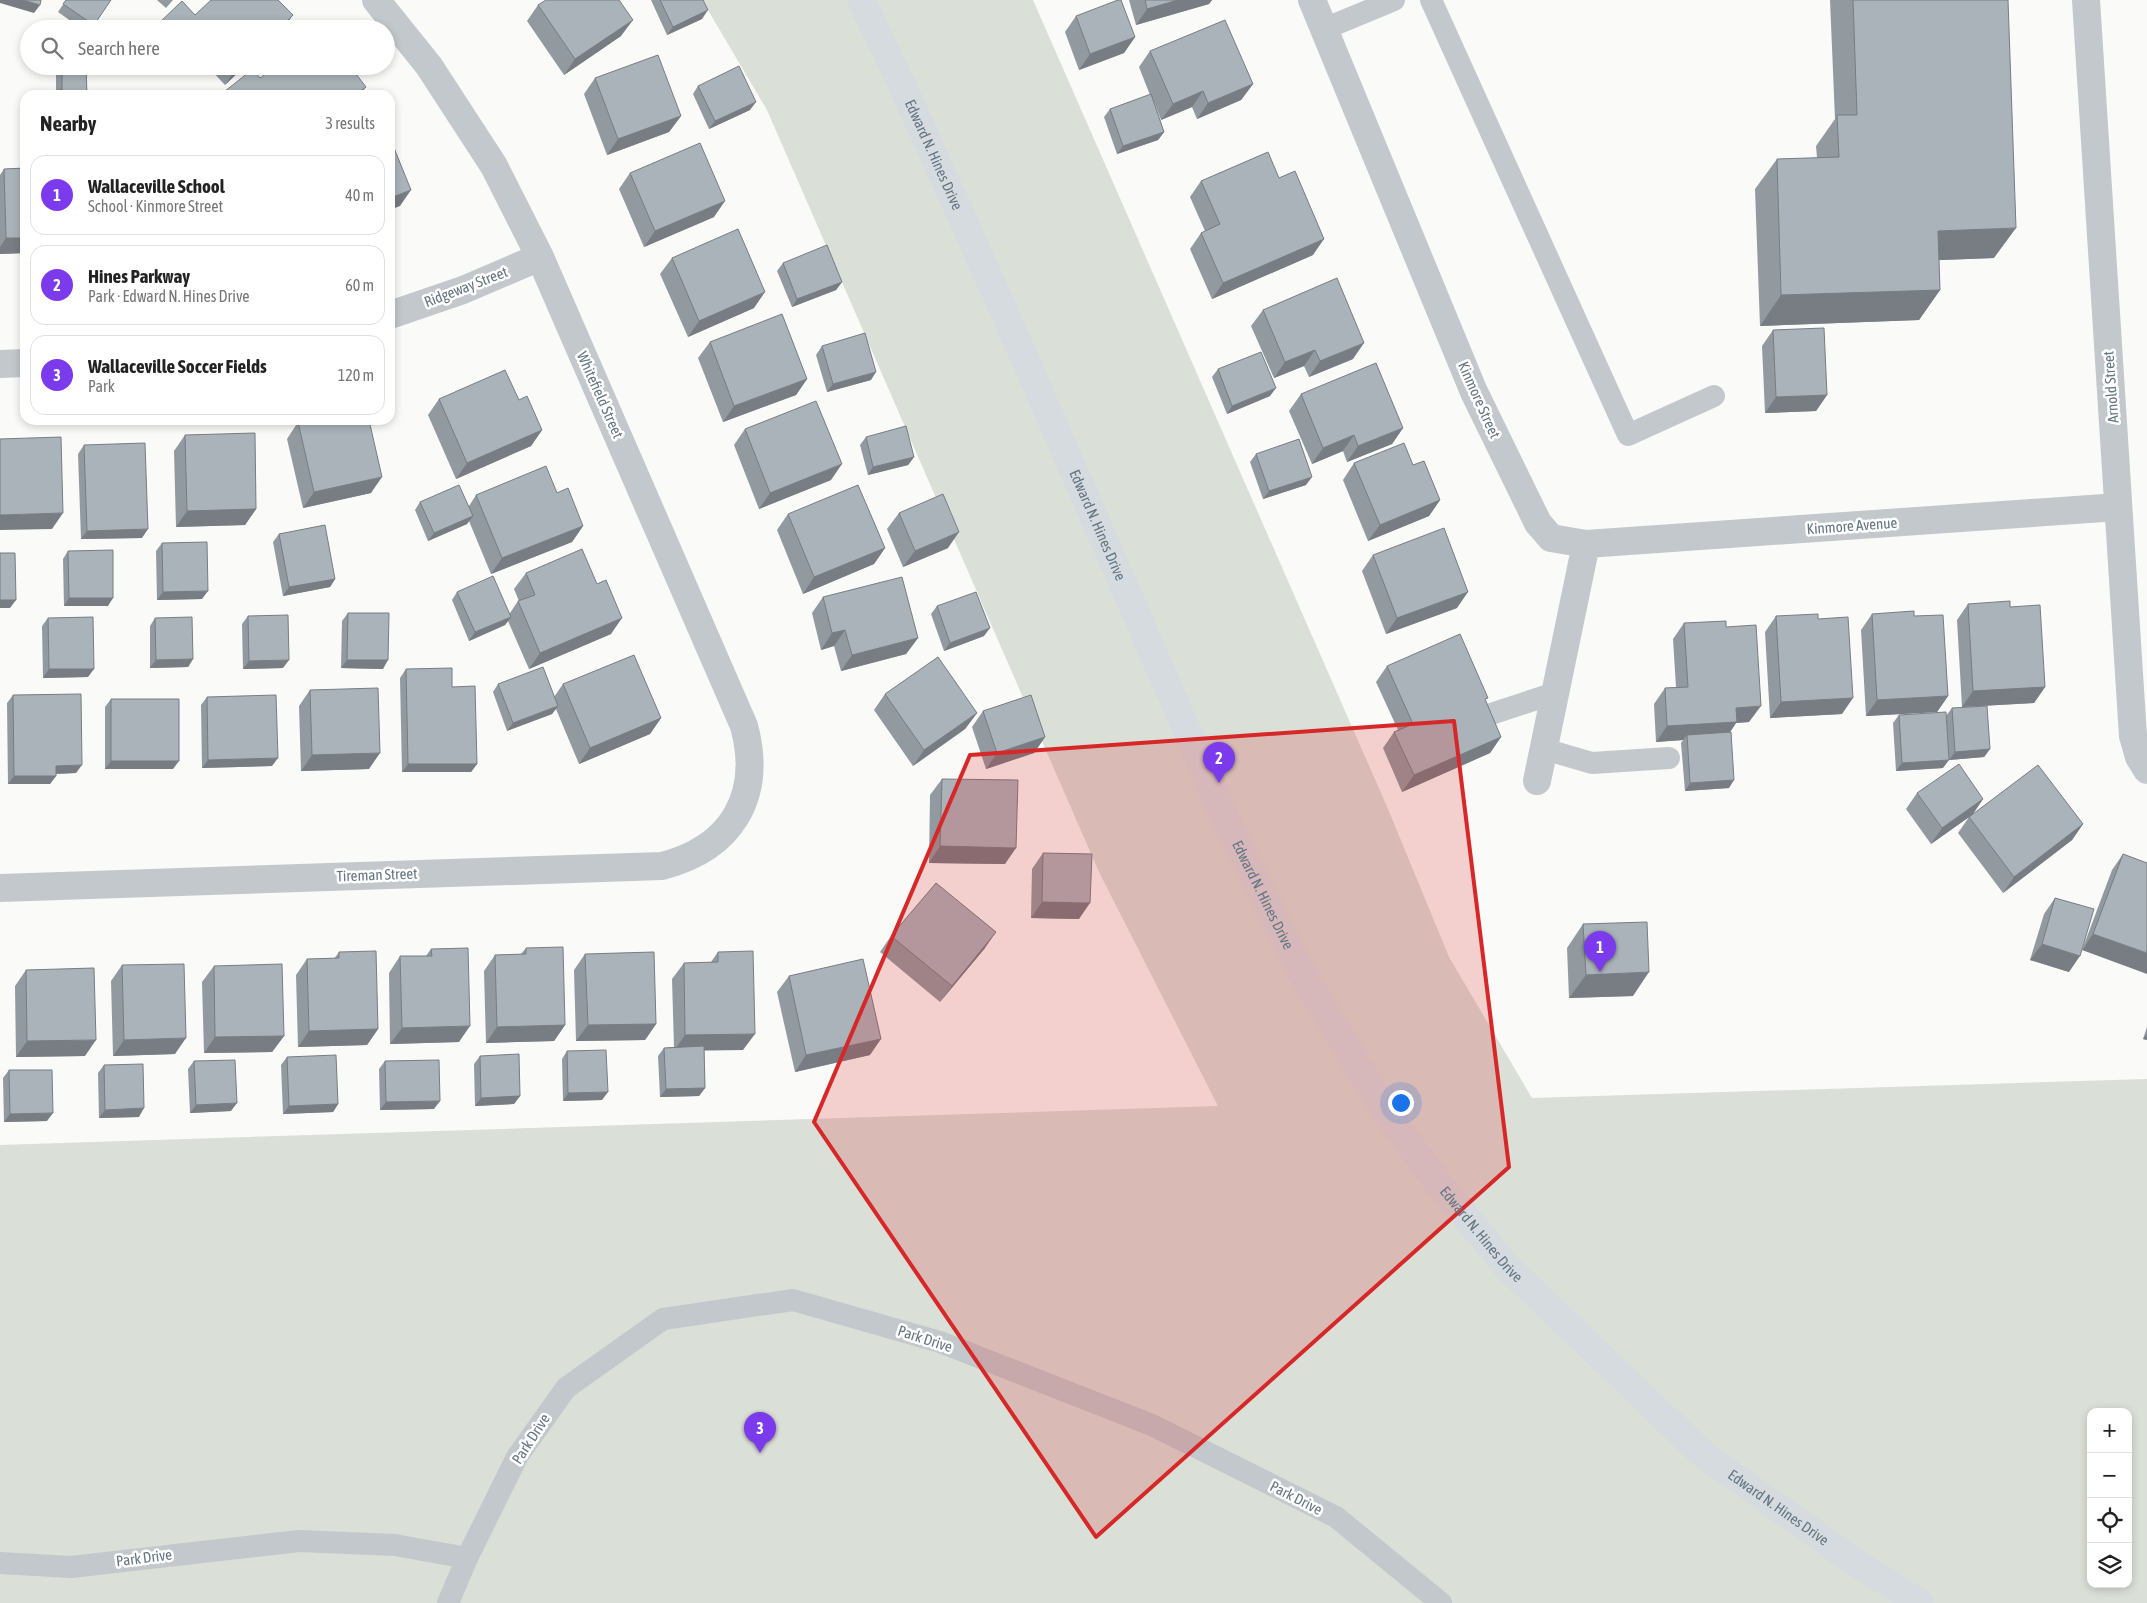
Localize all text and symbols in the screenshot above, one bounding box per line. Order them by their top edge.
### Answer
search box [20,20,395,75]
icon: search [38,34,66,62]
text: Search here [78,37,160,59]
street label: Edward N. Hines Drive [902,97,966,213]
text: Nearby [40,111,96,135]
text: 3 results [325,114,375,132]
text: Wallaceville School [88,175,225,197]
text: 1 [53,186,61,204]
text: 40 m [345,186,374,204]
text: School · Kinmore Street [88,197,223,215]
street label: Ridgeway Street [422,263,510,310]
text: Hines Parkway [88,265,190,287]
text: 2 [53,276,61,294]
text: 60 m [345,276,374,294]
text: Park · Edward N. Hines Drive [88,287,250,305]
street label: Whitefield Street [574,349,627,441]
street label: Arnold Street [2100,351,2121,424]
text: Wallaceville Soccer Fields [88,355,267,377]
street label: Kinmore Street [1455,359,1504,441]
text: 3 [53,366,61,384]
text: 120 m [338,366,374,384]
text: Park [88,377,115,395]
street label: Edward N. Hines Drive [1066,467,1130,583]
street label: Kinmore Avenue [1806,514,1898,537]
pin: 2 [1203,742,1235,783]
street label: Edward N. Hines Drive [1229,837,1297,952]
street label: Tireman Street [336,865,418,884]
pin: 1 [1584,931,1616,972]
your location [1388,1090,1414,1116]
street label: Edward N. Hines Drive [1437,1183,1526,1285]
street label: Park Drive [896,1322,955,1355]
map controls [2087,1408,2132,1588]
button: + [2087,1408,2132,1453]
street label: Park Drive [508,1410,553,1467]
pin: 3 [744,1412,776,1453]
button: − [2087,1453,2132,1498]
street label: Edward N. Hines Drive [1725,1466,1832,1549]
street label: Park Drive [1267,1477,1325,1518]
button: locate [2087,1498,2132,1543]
button: layers [2087,1543,2132,1588]
street label: Park Drive [115,1546,173,1569]

